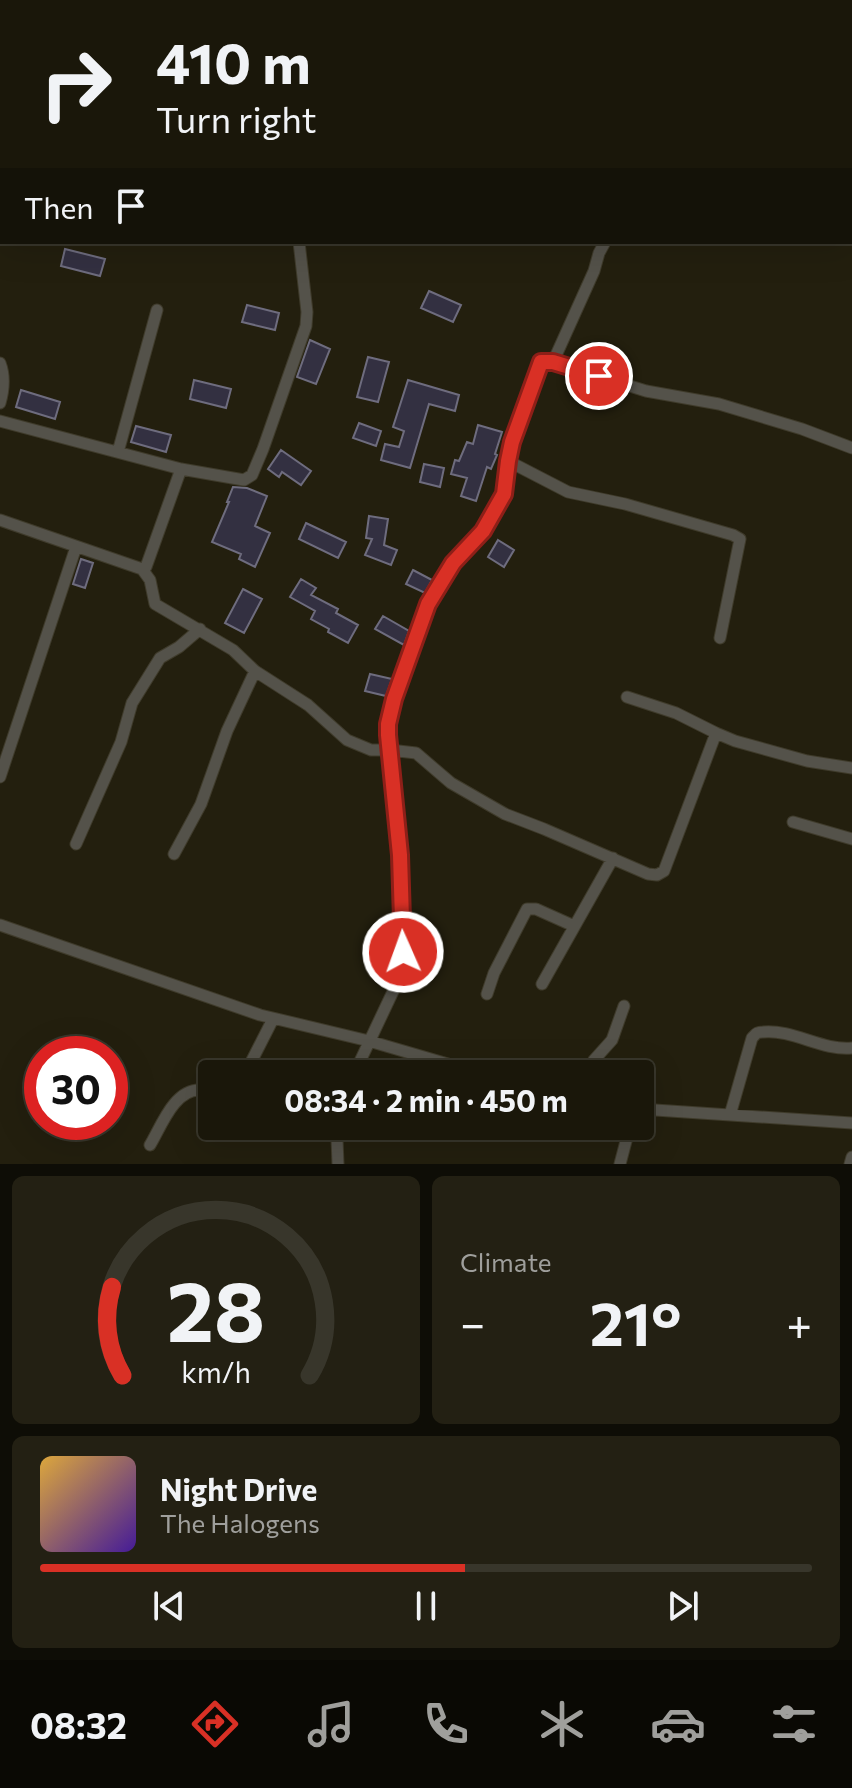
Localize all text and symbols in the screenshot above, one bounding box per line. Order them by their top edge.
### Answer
text: 410 m [156,27,311,96]
icon: right [24,32,128,136]
text: Turn right [156,96,317,140]
icon: arrive [109,184,153,228]
text: Then [24,188,93,225]
pin [565,342,633,410]
icon: arrive [577,354,621,398]
position arrow [361,910,445,994]
speed limit sign: 30 [24,1036,128,1140]
text: 08:34 · 2 min · 450 m [284,1081,568,1118]
text: Climate [460,1246,552,1277]
text: 28 [167,1257,265,1359]
text: 21° [590,1285,682,1358]
text: − [460,1295,485,1349]
text: + [786,1295,812,1349]
text: km/h [181,1354,251,1389]
text: Night Drive [160,1470,317,1507]
text: The Halogens [160,1507,320,1538]
icon: previous [147,1584,191,1628]
icon: pause [404,1584,448,1628]
icon: next [661,1584,705,1628]
icon: directions [187,1696,243,1752]
icon: music [303,1696,359,1752]
icon: phone [418,1696,474,1752]
icon: climate [534,1696,590,1752]
icon: car [650,1696,706,1752]
icon: filters [766,1696,822,1752]
text: 08:32 [30,1702,127,1746]

